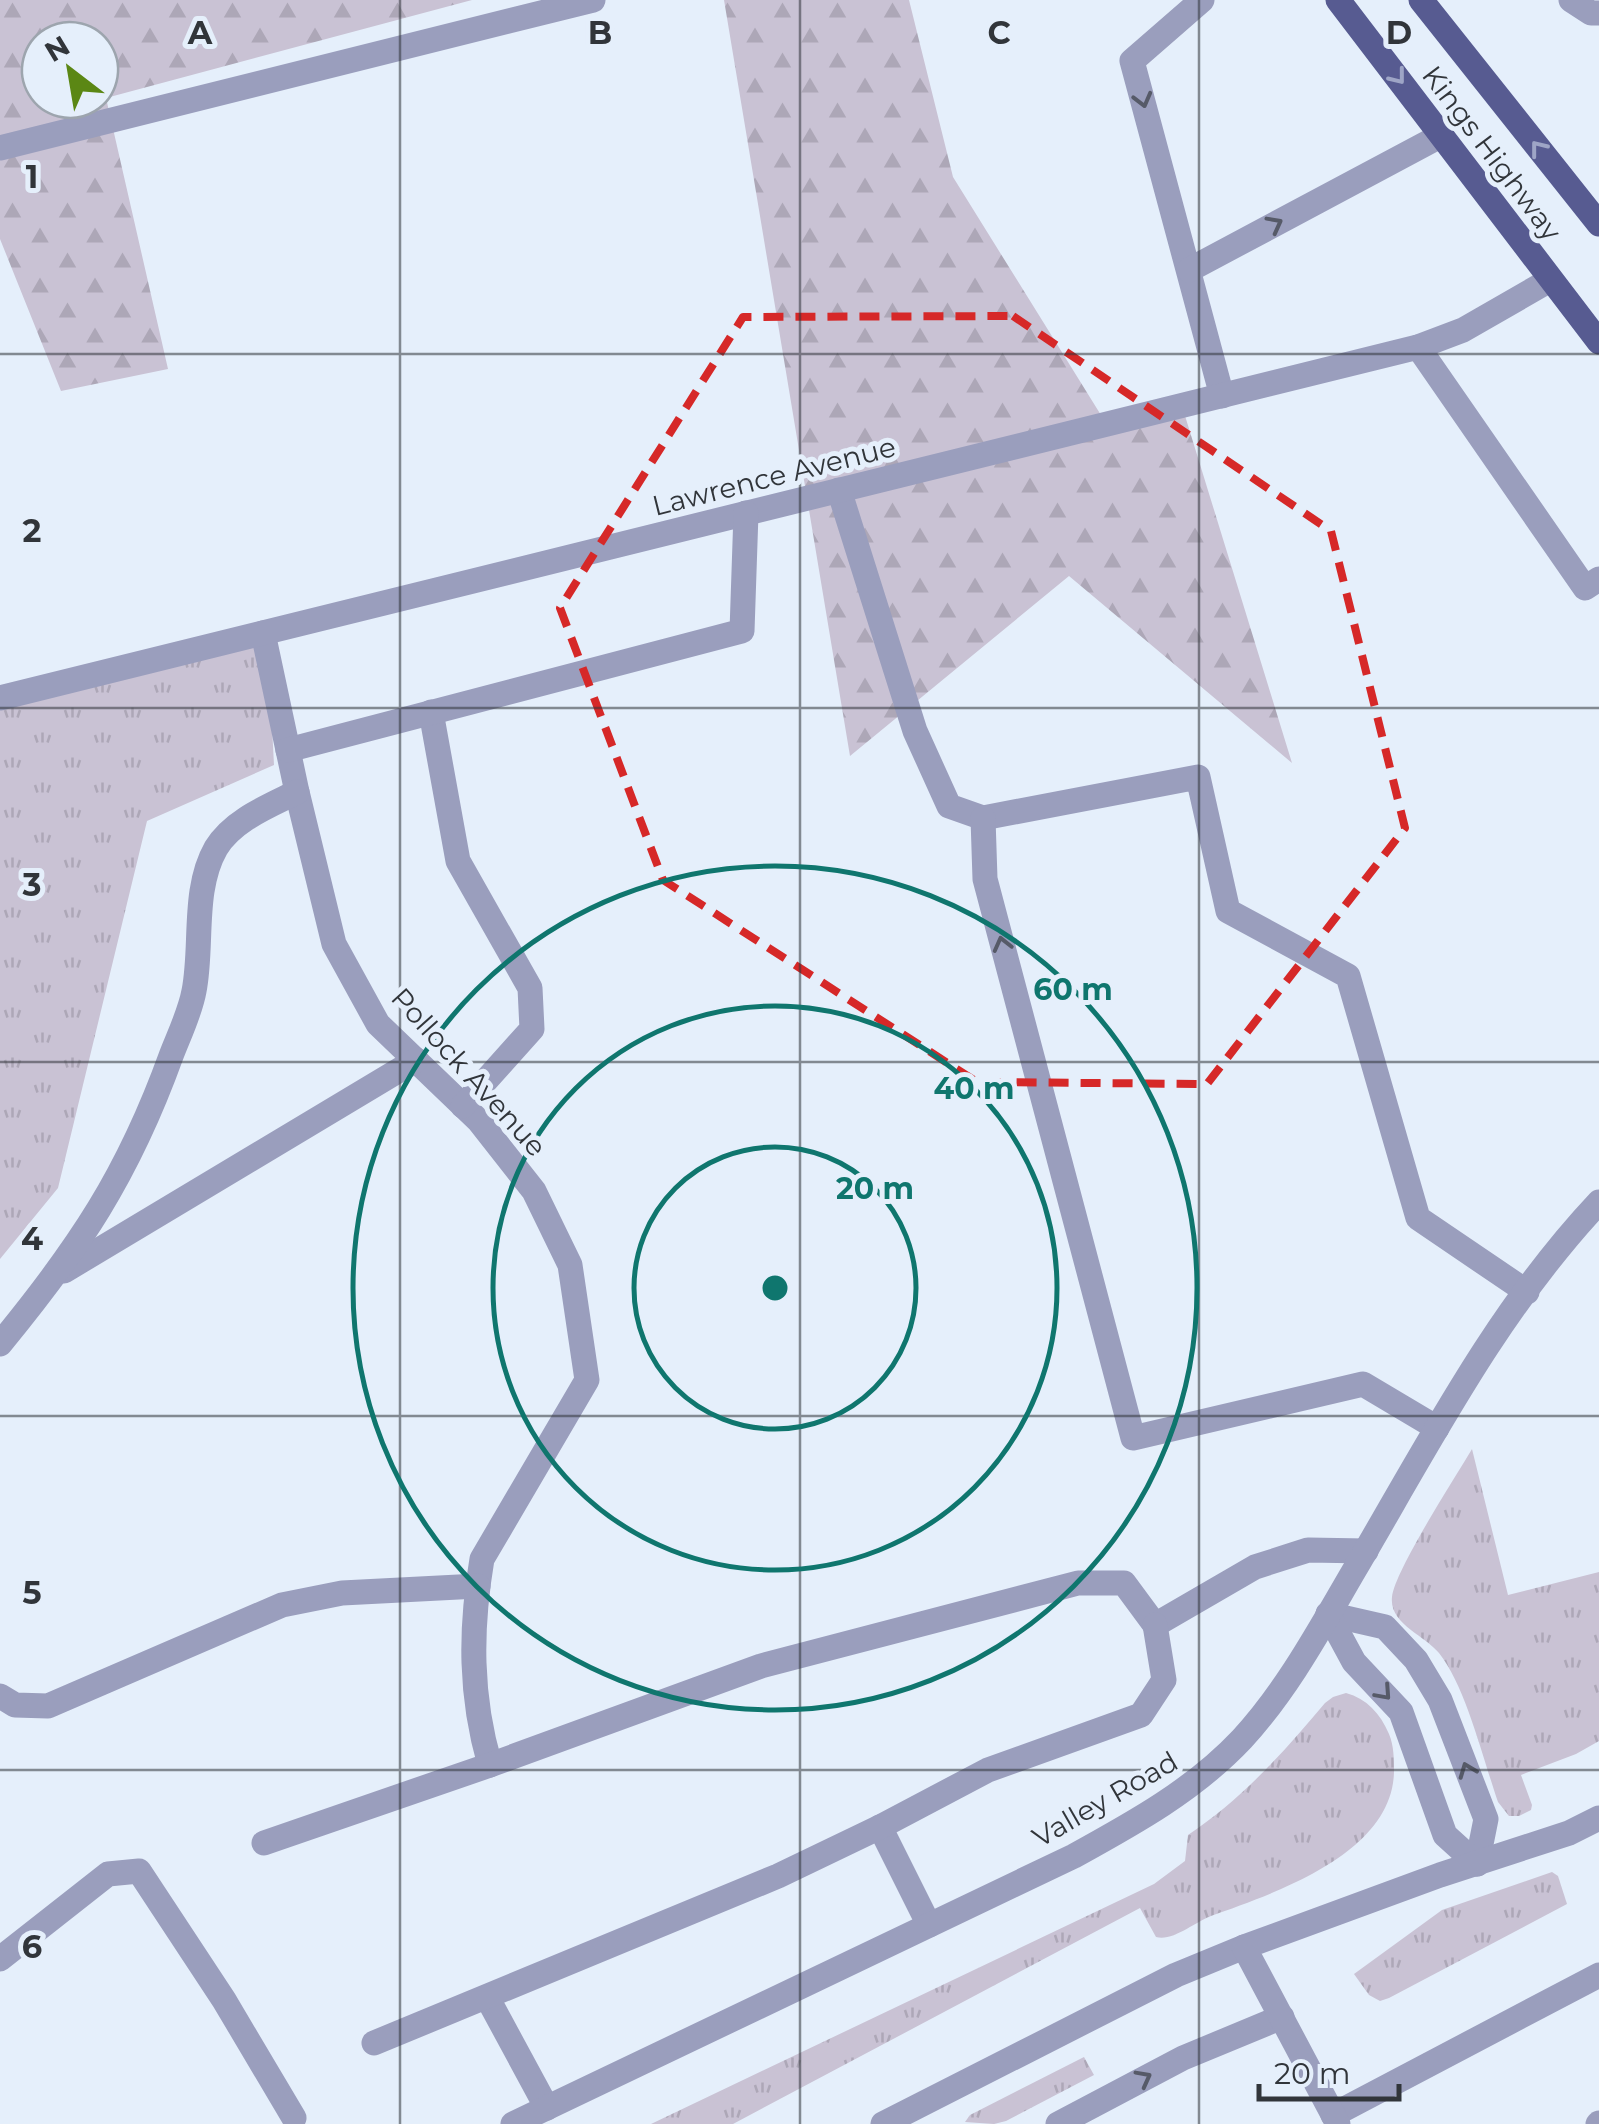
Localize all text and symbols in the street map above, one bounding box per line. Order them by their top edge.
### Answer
text: A [187,13,213,52]
text: B [588,13,612,52]
text: C [987,13,1011,52]
text: D [1386,13,1412,52]
north arrow [20,20,120,120]
text: N [39,28,76,69]
street label: Kings Highway [1415,59,1569,248]
one-way arrow [1386,66,1403,84]
one-way arrow [1131,90,1152,108]
one-way arrow [1532,141,1550,159]
text: 1 [26,157,38,196]
one-way arrow [1264,217,1282,237]
street label: Lawrence Avenue [649,429,899,523]
text: 2 [23,511,41,550]
text: 3 [22,865,41,904]
one-way arrow [992,936,1013,953]
text: 60 m [1033,971,1113,1008]
street label: Pollock Avenue [384,981,554,1163]
text: 40 m [934,1070,1015,1107]
text: 20 m [836,1170,914,1207]
text: 4 [21,1219,43,1258]
centre of rings [757,1270,793,1306]
text: 5 [22,1573,42,1612]
one-way arrow [1373,1681,1391,1700]
street label: Valley Road [1026,1744,1184,1854]
one-way arrow [1458,1763,1479,1780]
text: 6 [22,1927,42,1966]
scale bar [1259,2039,1399,2101]
text: 20 m [1274,2055,1351,2092]
one-way arrow [1133,2071,1152,2090]

